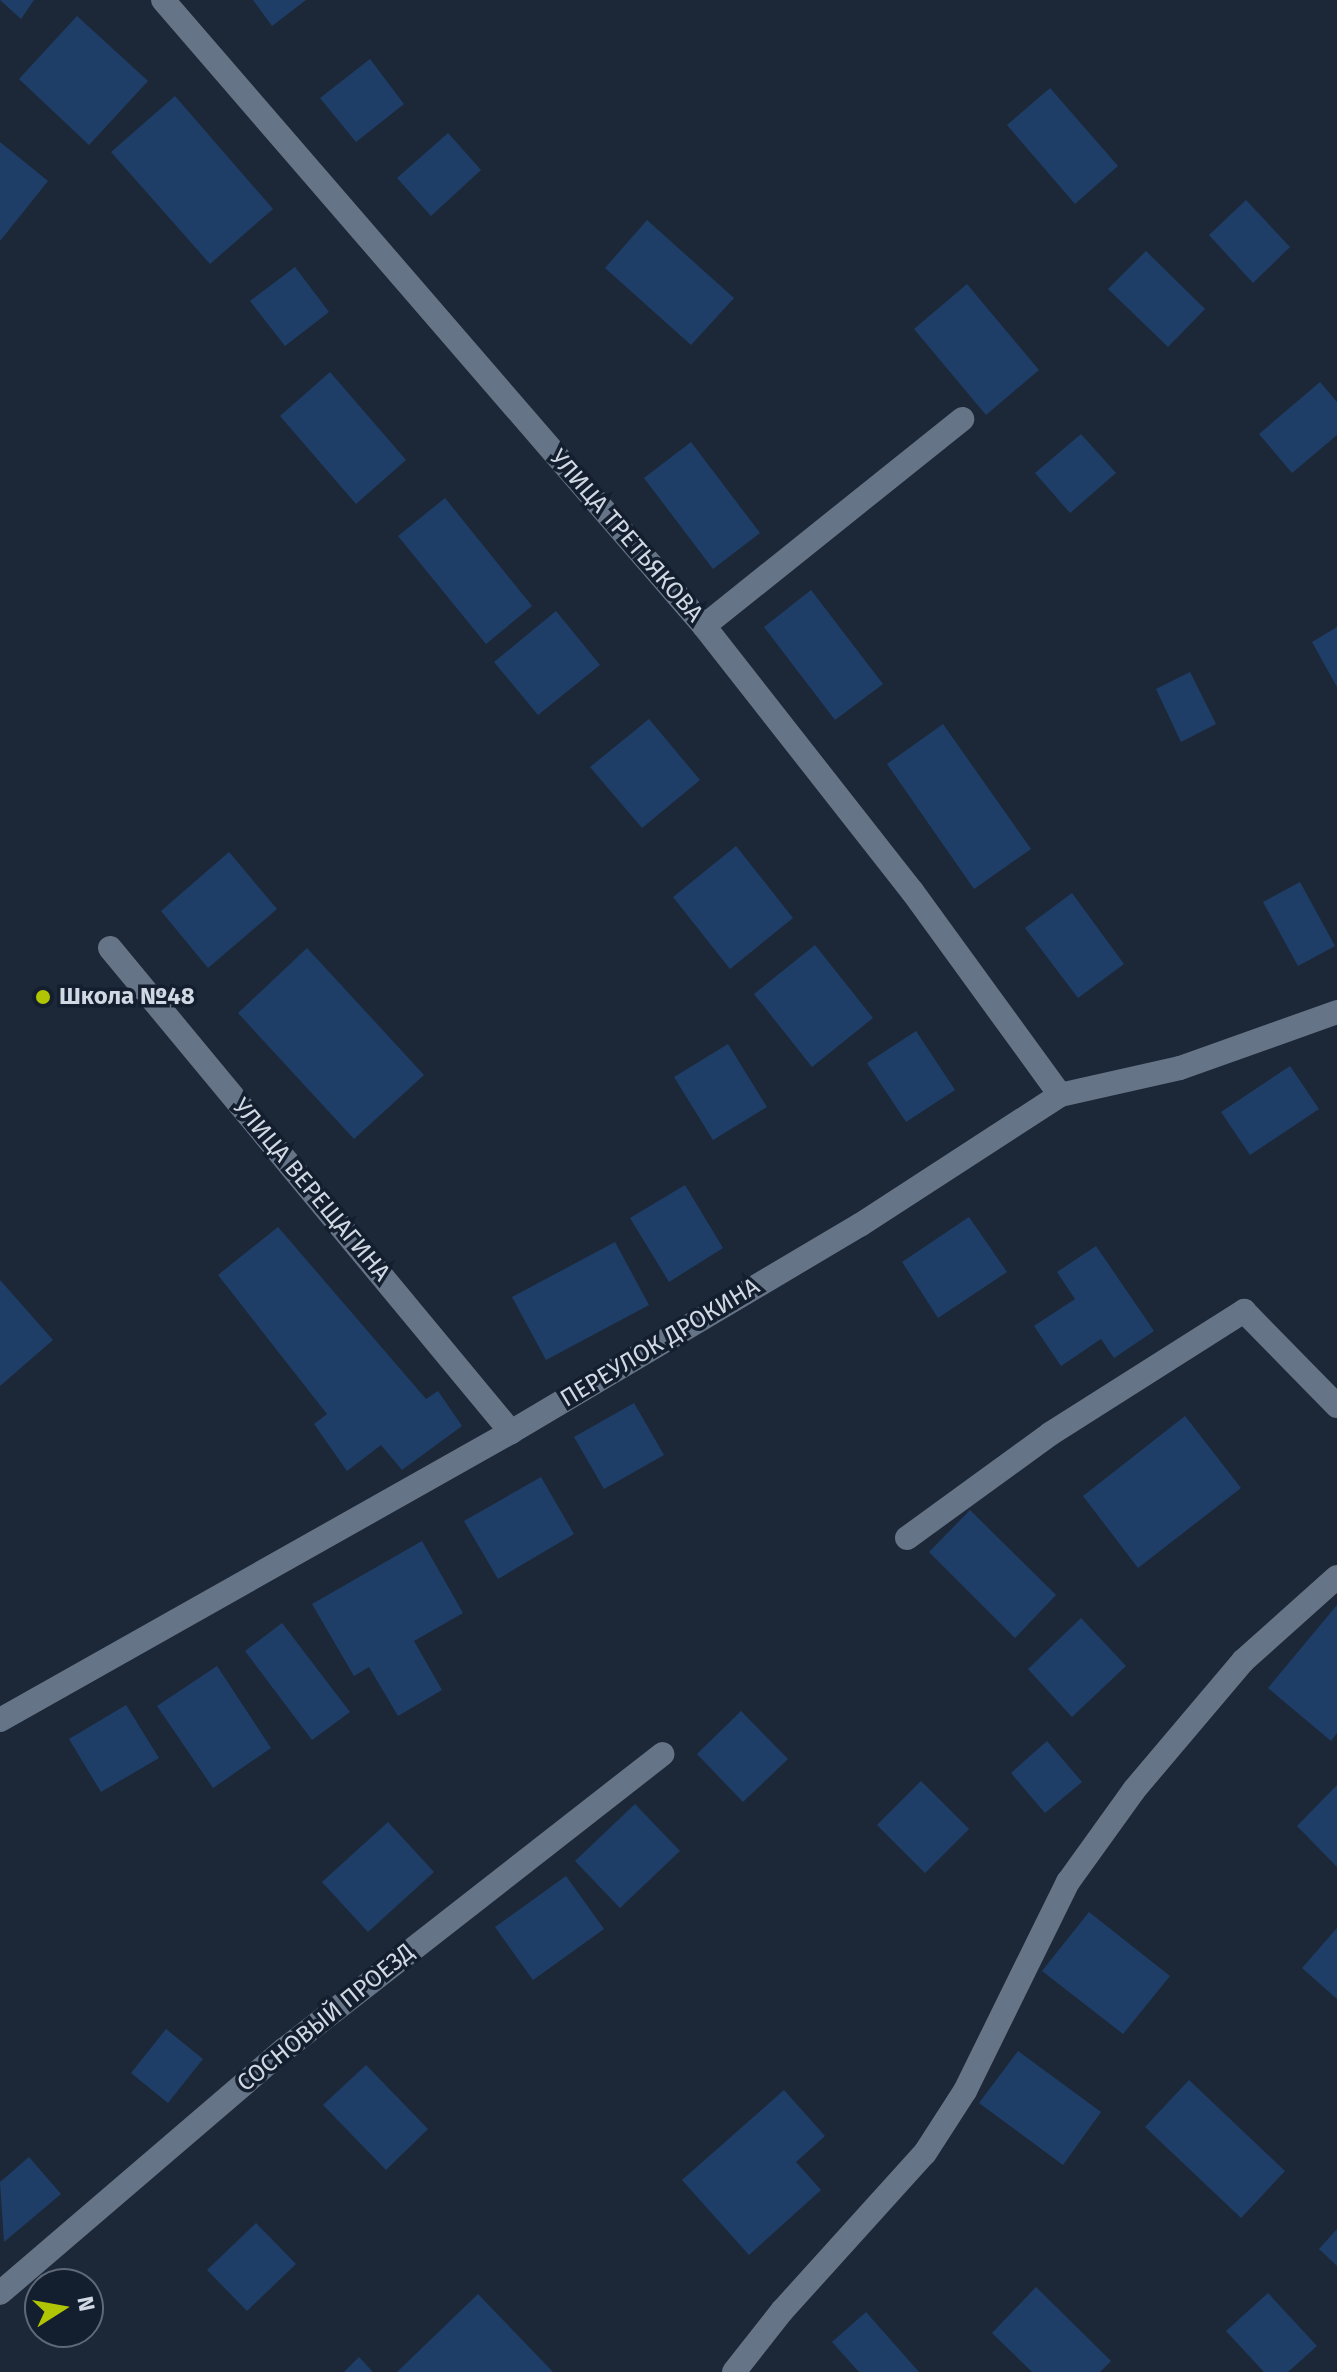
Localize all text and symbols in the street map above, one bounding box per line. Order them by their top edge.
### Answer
street label: УЛИЦА ТРЕТЬЯКОВА [543,444,709,628]
place label: Школа №48 [59,983,195,1011]
marker: Школа №48 [34,988,52,1006]
street label: УЛИЦА ВЕРЕЩАГИНА [226,1093,396,1287]
street label: ПЕРЕУЛОК ДРОКИНА [555,1272,765,1414]
street label: СОСНОВЫЙ ПРОЕЗД [232,1938,420,2098]
north arrow [24,2268,104,2348]
text: N [71,2294,101,2313]

